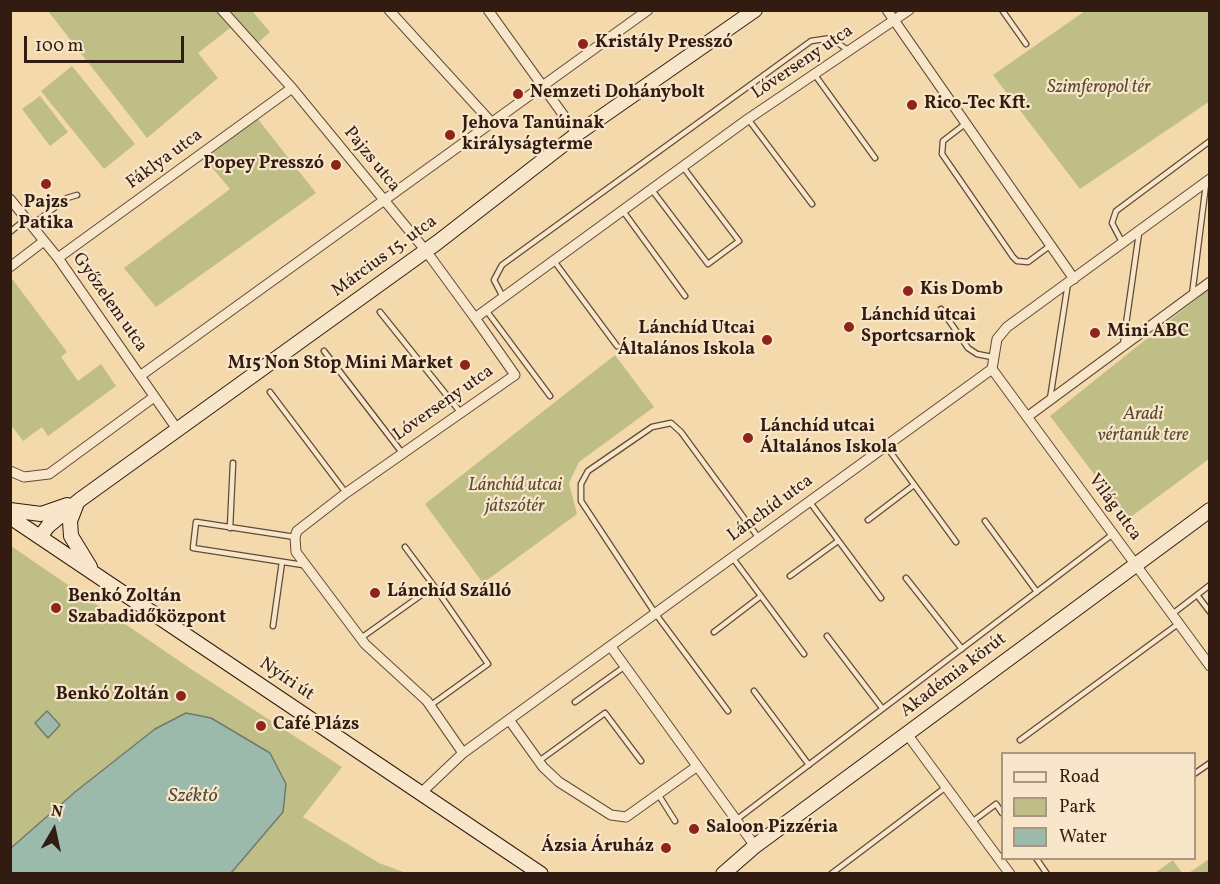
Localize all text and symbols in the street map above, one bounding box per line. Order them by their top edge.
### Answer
street label: Lóverseny utca [748,21,858,105]
scale bar [27,24,188,62]
place label: Kristály Presszó [595,33,733,55]
text: 100 m [35,34,84,59]
marker: Kristály Presszó [576,37,590,51]
park label: Szimferopol tér [1047,78,1151,100]
place label: Nemzeti Dohánybolt [530,83,705,105]
marker: Nemzeti Dohánybolt [511,87,525,101]
place label: Rico-Tec Kft. [924,94,1031,116]
marker: Rico-Tec Kft. [905,98,919,112]
place label: Jehova Tanúinak királyságterme [462,114,604,156]
street label: Pajzs utca [338,123,404,197]
street label: Fáklya utca [123,125,207,195]
marker: Jehova Tanúinak királyságterme [443,128,457,142]
place label: Popey Presszó [203,154,324,176]
marker: Popey Presszó [329,158,343,172]
marker: Pajzs Patika [39,177,53,191]
place label: Pajzs Patika [19,193,73,236]
street label: Március 15. utca [328,212,442,302]
street label: Győzelem utca [67,249,151,357]
place label: Kis Domb [920,280,1003,302]
marker: Kis Domb [901,284,915,298]
place label: Lánchíd utcai Sportcsarnok [861,306,976,348]
place label: Lánchíd Utcai Általános Iskola [618,319,755,362]
marker: Lánchíd utcai Sportcsarnok [842,320,856,334]
place label: Mini ABC [1107,322,1189,344]
marker: Mini ABC [1088,326,1102,340]
marker: Lánchíd Utcai Általános Iskola [760,333,774,347]
place label: M15 Non Stop Mini Market [228,354,453,376]
marker: M15 Non Stop Mini Market [458,358,472,372]
street label: Lóverseny utca [390,361,498,447]
park label: Aradi vértanúk tere [1097,405,1189,448]
place label: Lánchíd utcai Általános Iskola [760,417,897,460]
marker: Lánchíd utcai Általános Iskola [741,431,755,445]
street label: Világ utca [1083,470,1145,546]
street label: Lánchíd utca [724,471,818,547]
park label: Lánchíd utcai játszótér [468,476,562,518]
place label: Lánchíd Szálló [387,582,511,604]
marker: Lánchíd Szálló [368,586,382,600]
place label: Benkó Zoltán Szabadidőközpont [68,587,226,630]
marker: Benkó Zoltán Szabadidőközpont [49,601,63,615]
street label: Akadémia körút [897,629,1011,723]
street label: Nyíri út [254,654,318,706]
place label: Benkó Zoltán [56,685,169,707]
marker: Benkó Zoltán [174,689,188,703]
place label: Café Plázs [273,715,359,737]
marker: Café Plázs [254,719,268,733]
legend [1001,752,1196,860]
text: Road [1059,765,1100,790]
water label: Széktó [168,785,218,809]
text: Park [1059,795,1096,820]
north arrow [24,800,84,860]
text: N [49,800,64,824]
place label: Saloon Pizzéria [706,818,838,840]
marker: Saloon Pizzéria [687,822,701,836]
text: Water [1059,825,1107,850]
place label: Ázsia Áruház [541,837,654,859]
marker: Ázsia Áruház [659,841,673,855]

